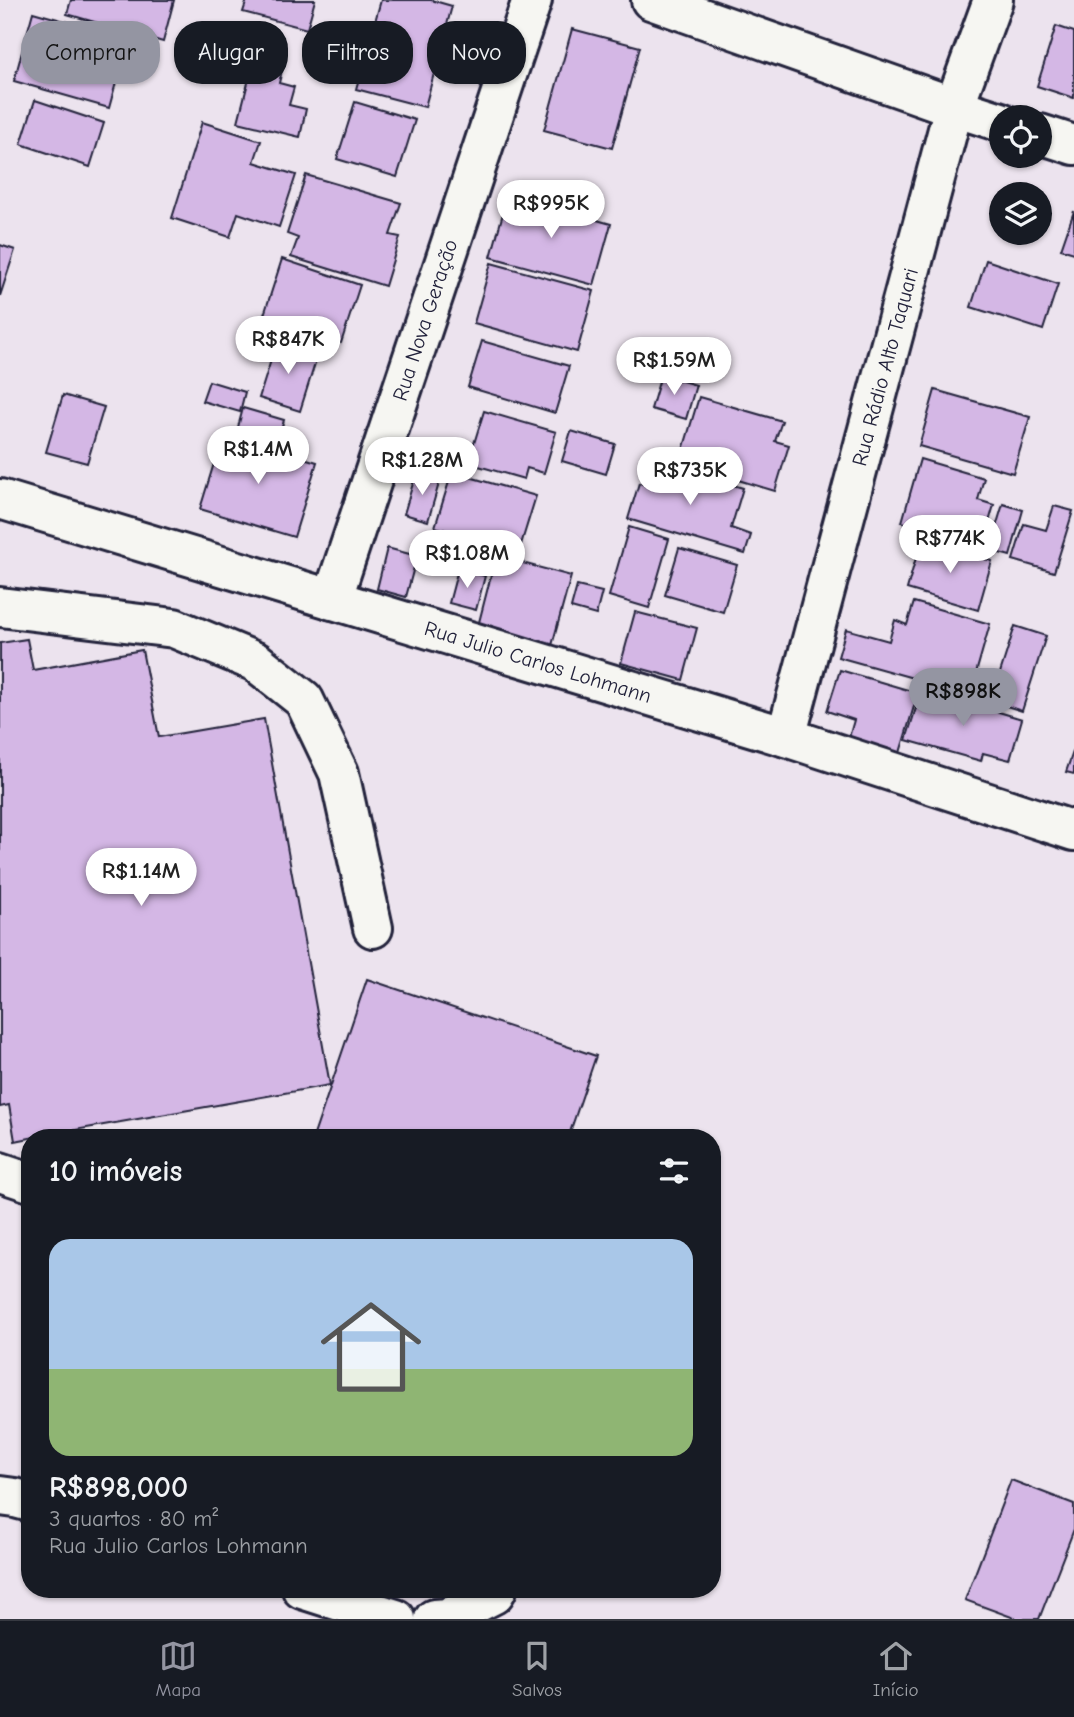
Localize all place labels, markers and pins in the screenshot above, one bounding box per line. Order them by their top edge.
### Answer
pin: R$995K [494,180,608,240]
pin: R$847K [231,316,345,376]
pin: R$1.59M [609,338,739,397]
pin: R$1.4M [201,426,315,486]
pin: R$1.28M [357,438,487,497]
pin: R$735K [633,448,747,507]
pin: R$774K [893,516,1007,575]
pin: R$1.08M [402,530,532,590]
pin: R$898K [906,668,1020,728]
pin: R$1.14M [76,848,206,908]

